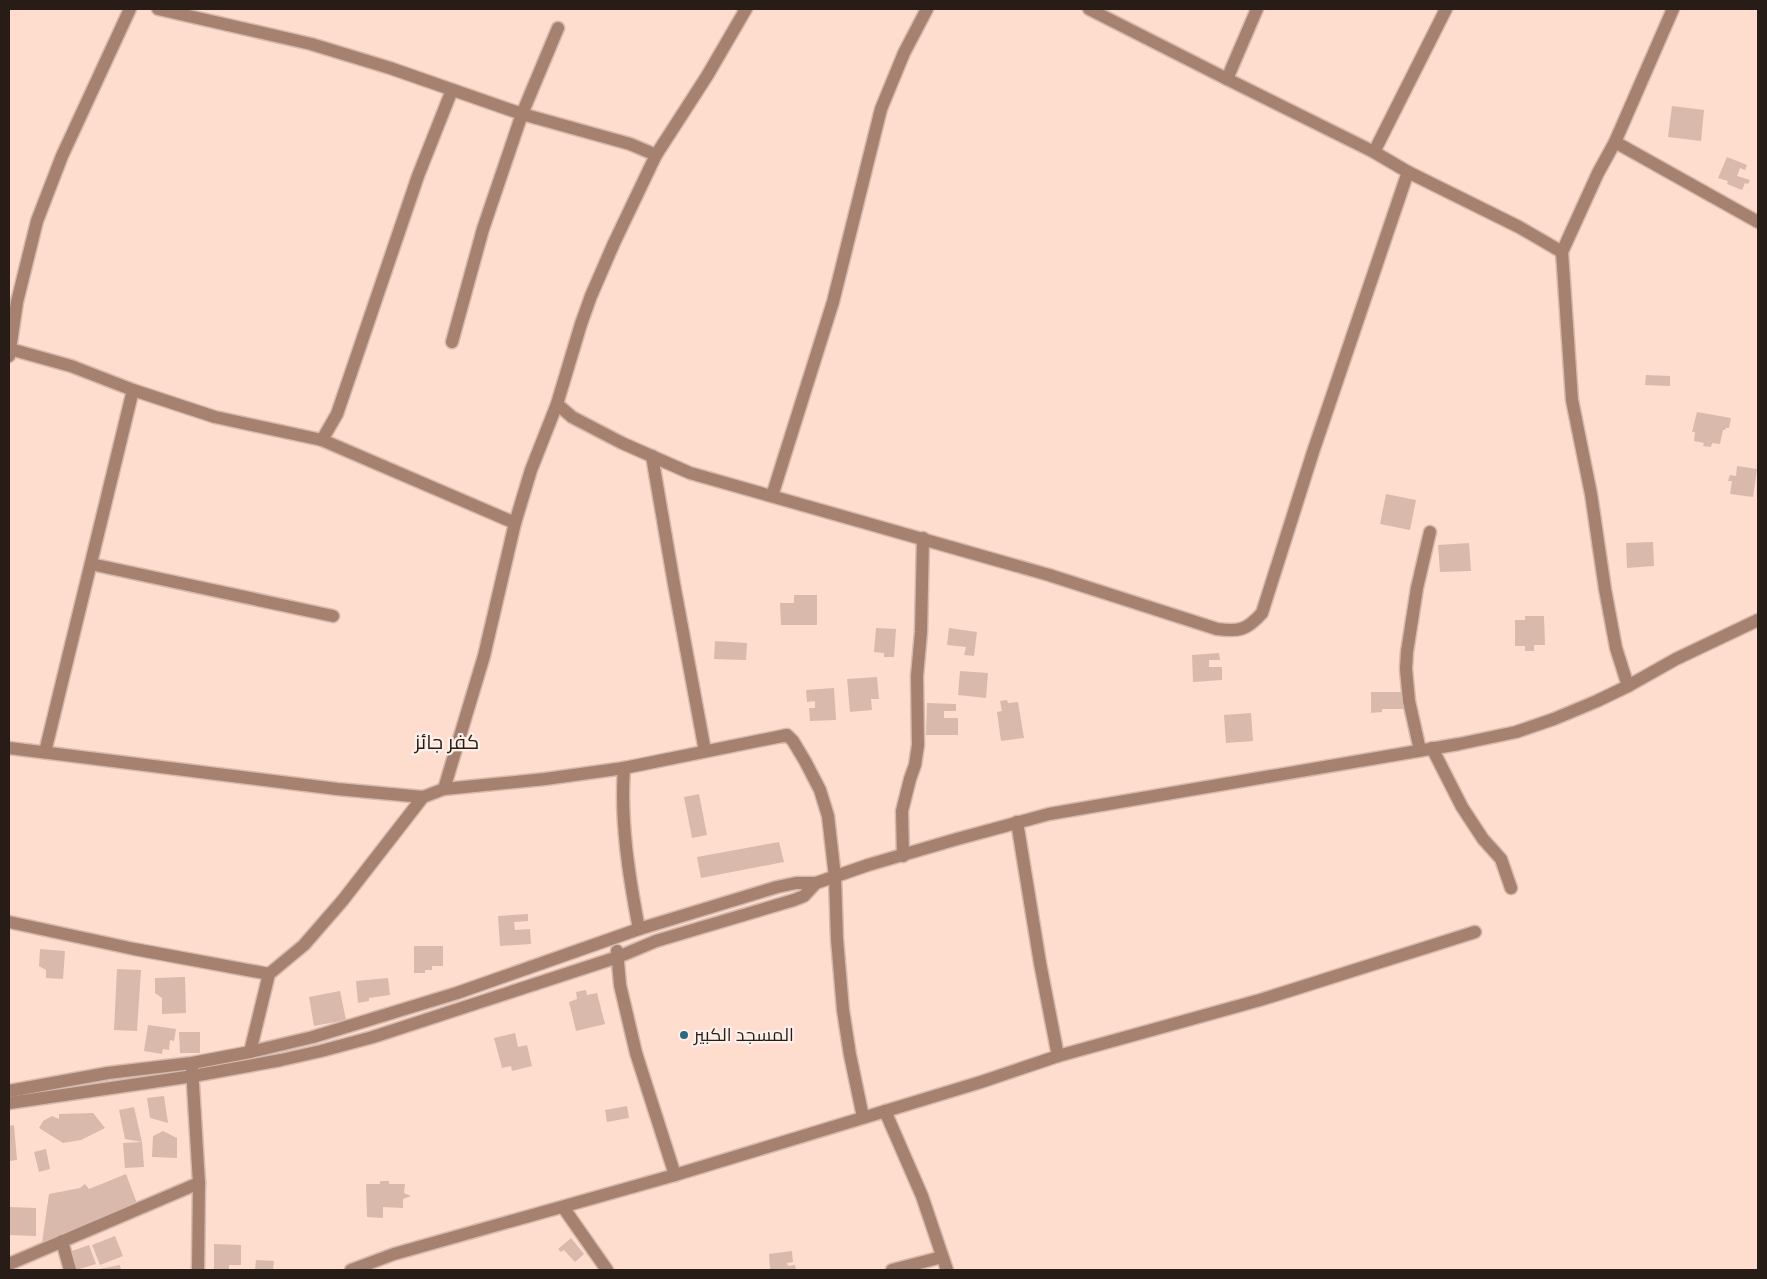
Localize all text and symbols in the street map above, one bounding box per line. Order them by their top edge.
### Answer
district label: كفر جائز [414,730,479,754]
place label: المسجد الكبير [693,1024,794,1046]
marker: المسجد الكبير [678,1029,690,1041]

